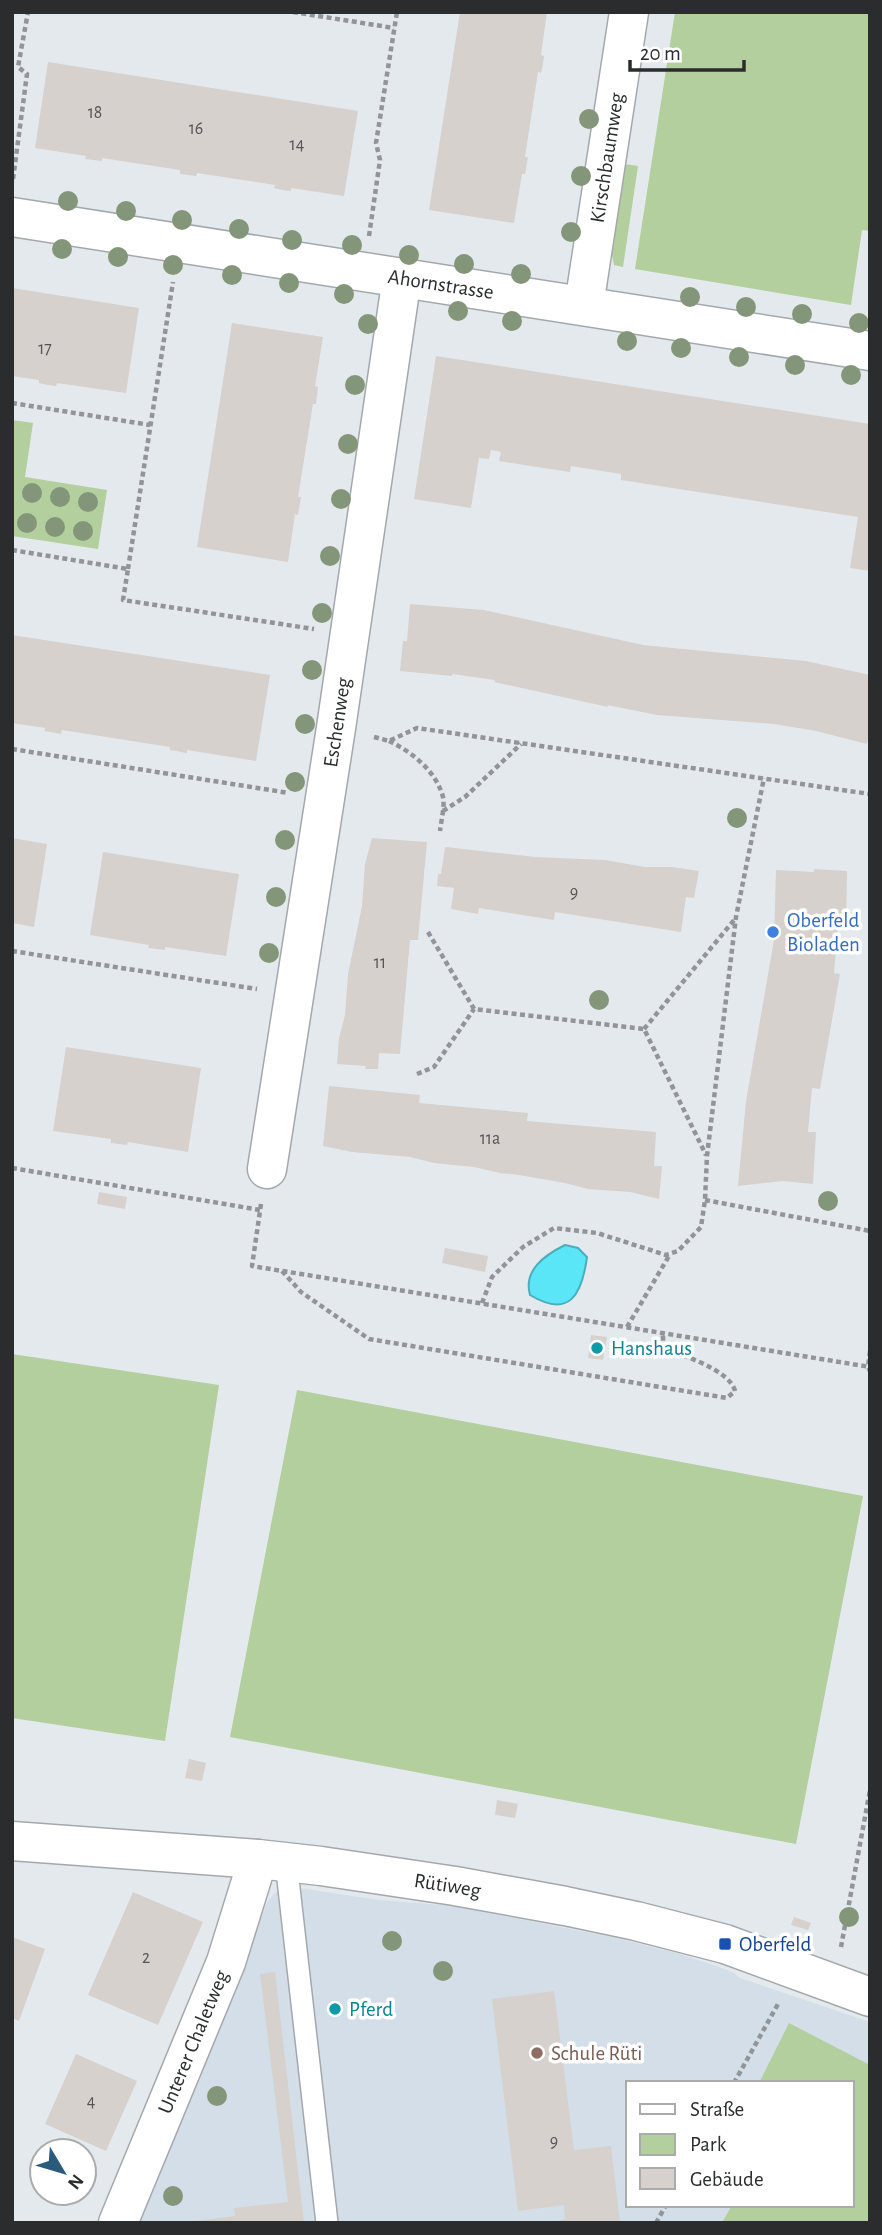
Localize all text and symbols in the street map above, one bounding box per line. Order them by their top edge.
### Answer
scale bar [630,28,744,72]
text: 20 m [640,43,681,64]
street label: Kirschbaumweg [586,91,627,224]
house number: 18 [88,104,102,122]
house number: 16 [189,120,203,138]
house number: 14 [290,136,305,154]
street label: Ahornstrasse [386,265,495,303]
house number: 17 [38,340,52,358]
street label: Eschenweg [319,675,354,769]
house number: 9 [570,884,578,902]
place label: Oberfeld Bioladen [787,910,860,955]
marker: Oberfeld Bioladen [765,924,781,940]
house number: 11 [374,954,386,972]
house number: 11a [480,1130,500,1148]
place label: Hanshaus [611,1338,692,1359]
marker: Hanshaus [589,1340,605,1356]
street label: Rütiweg [413,1870,483,1901]
place label: Oberfeld [739,1934,811,1955]
marker: Oberfeld [717,1936,733,1952]
house number: 2 [142,1949,150,1967]
street label: Unterer Chaletweg [154,1966,232,2117]
place label: Pferd [349,1999,393,2020]
marker: Pferd [327,2001,343,2017]
place label: Schule Rüti [551,2043,642,2064]
marker: Schule Rüti [529,2045,545,2061]
legend [626,2081,854,2207]
house number: 4 [87,2093,96,2111]
text: Straße [690,2099,744,2120]
house number: 9 [550,2133,558,2151]
text: Park [690,2134,727,2155]
north arrow [28,2137,98,2207]
text: Gebäude [690,2169,764,2190]
text: N [64,2170,87,2193]

